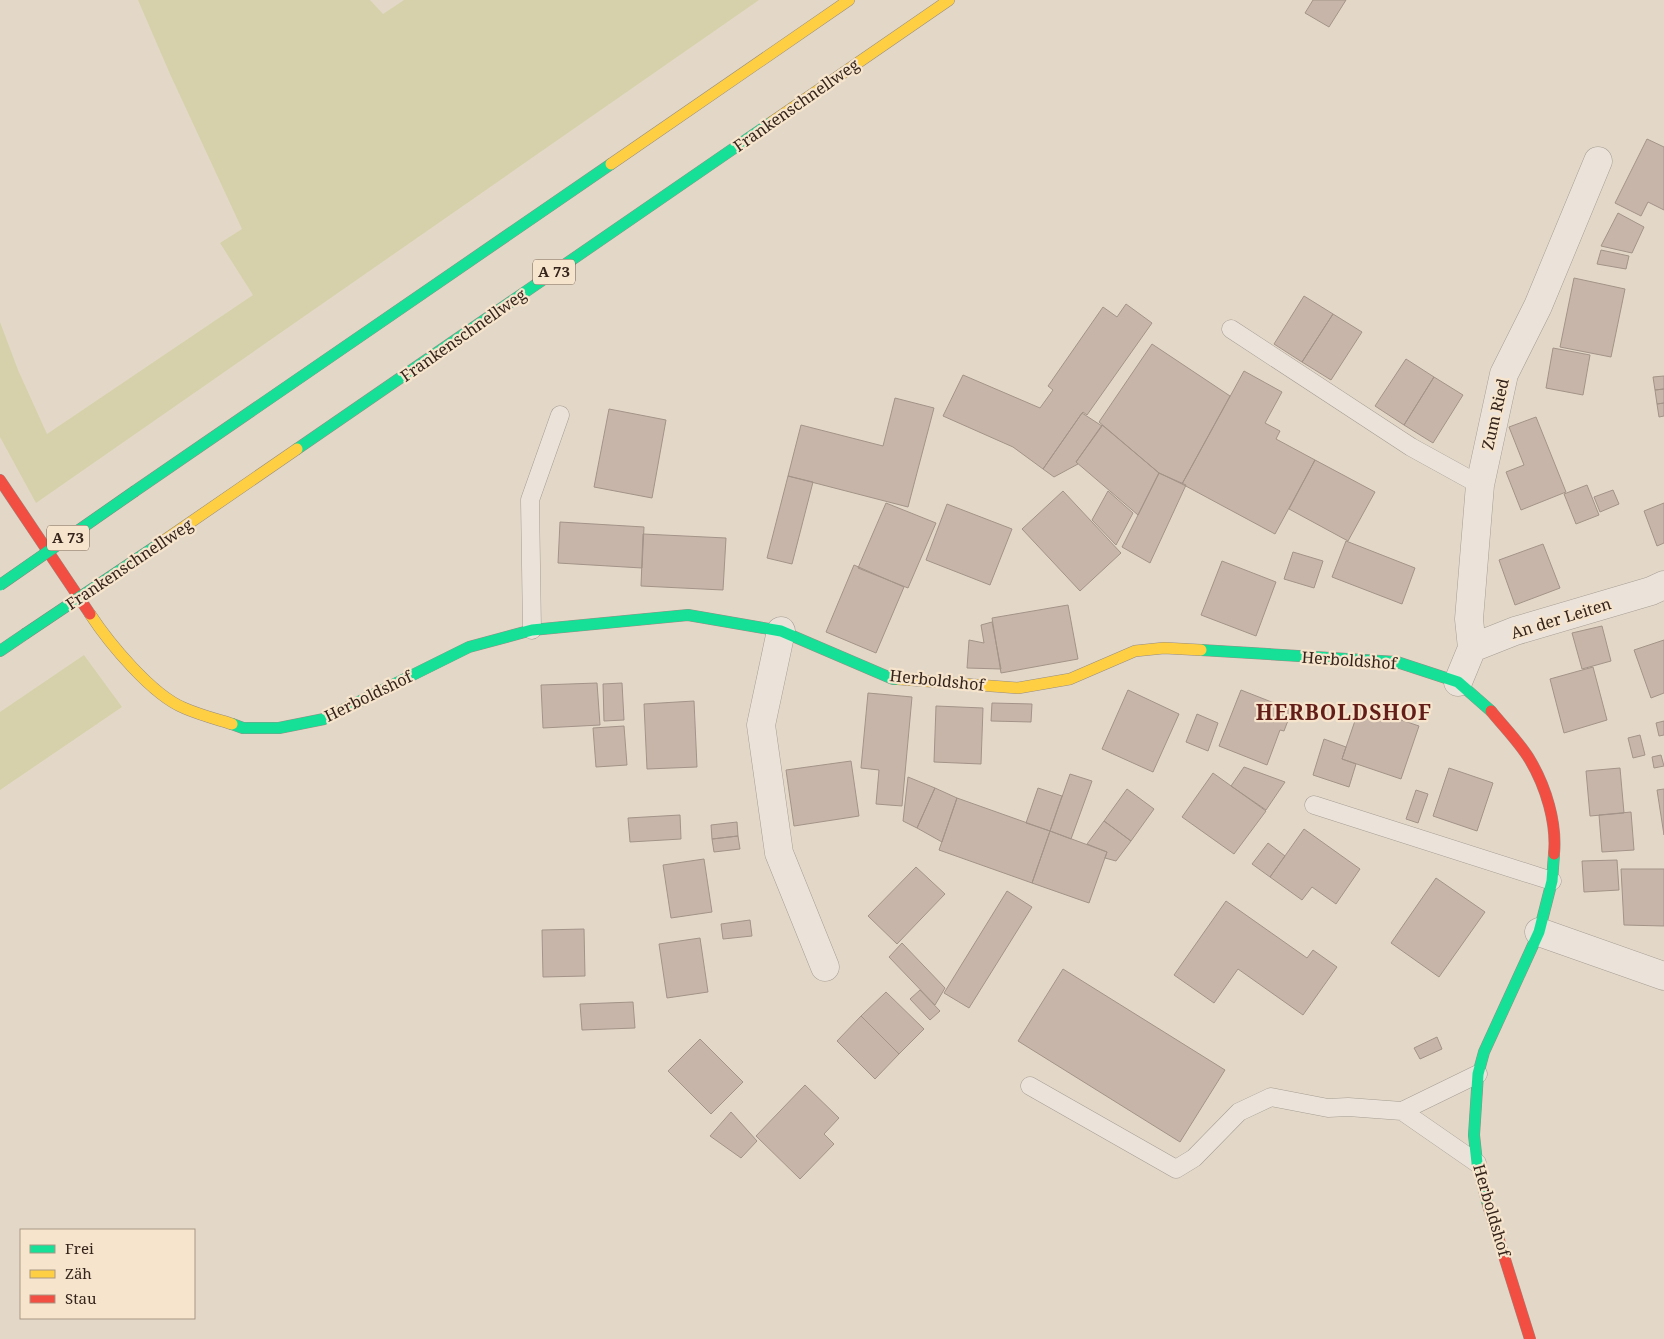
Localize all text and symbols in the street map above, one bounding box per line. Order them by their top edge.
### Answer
street label: Frankenschnellweg [729,53,864,157]
road number: A 73 [533,260,575,284]
street label: Frankenschnellweg [396,283,531,387]
street label: Zum Ried [1476,376,1514,452]
street label: Frankenschnellweg [61,513,197,615]
road number: A 73 [47,526,89,550]
street label: An der Leiten [1508,592,1614,644]
street label: Herboldshof [1301,646,1399,674]
street label: Herboldshof [320,664,417,727]
street label: Herboldshof [889,664,988,696]
district label: HERBOLDSHOF [1256,698,1432,726]
street label: Herboldshof [1468,1161,1516,1261]
legend [20,1229,195,1319]
text: Frei [65,1238,94,1258]
text: Zäh [65,1263,92,1283]
text: Stau [65,1288,97,1308]

